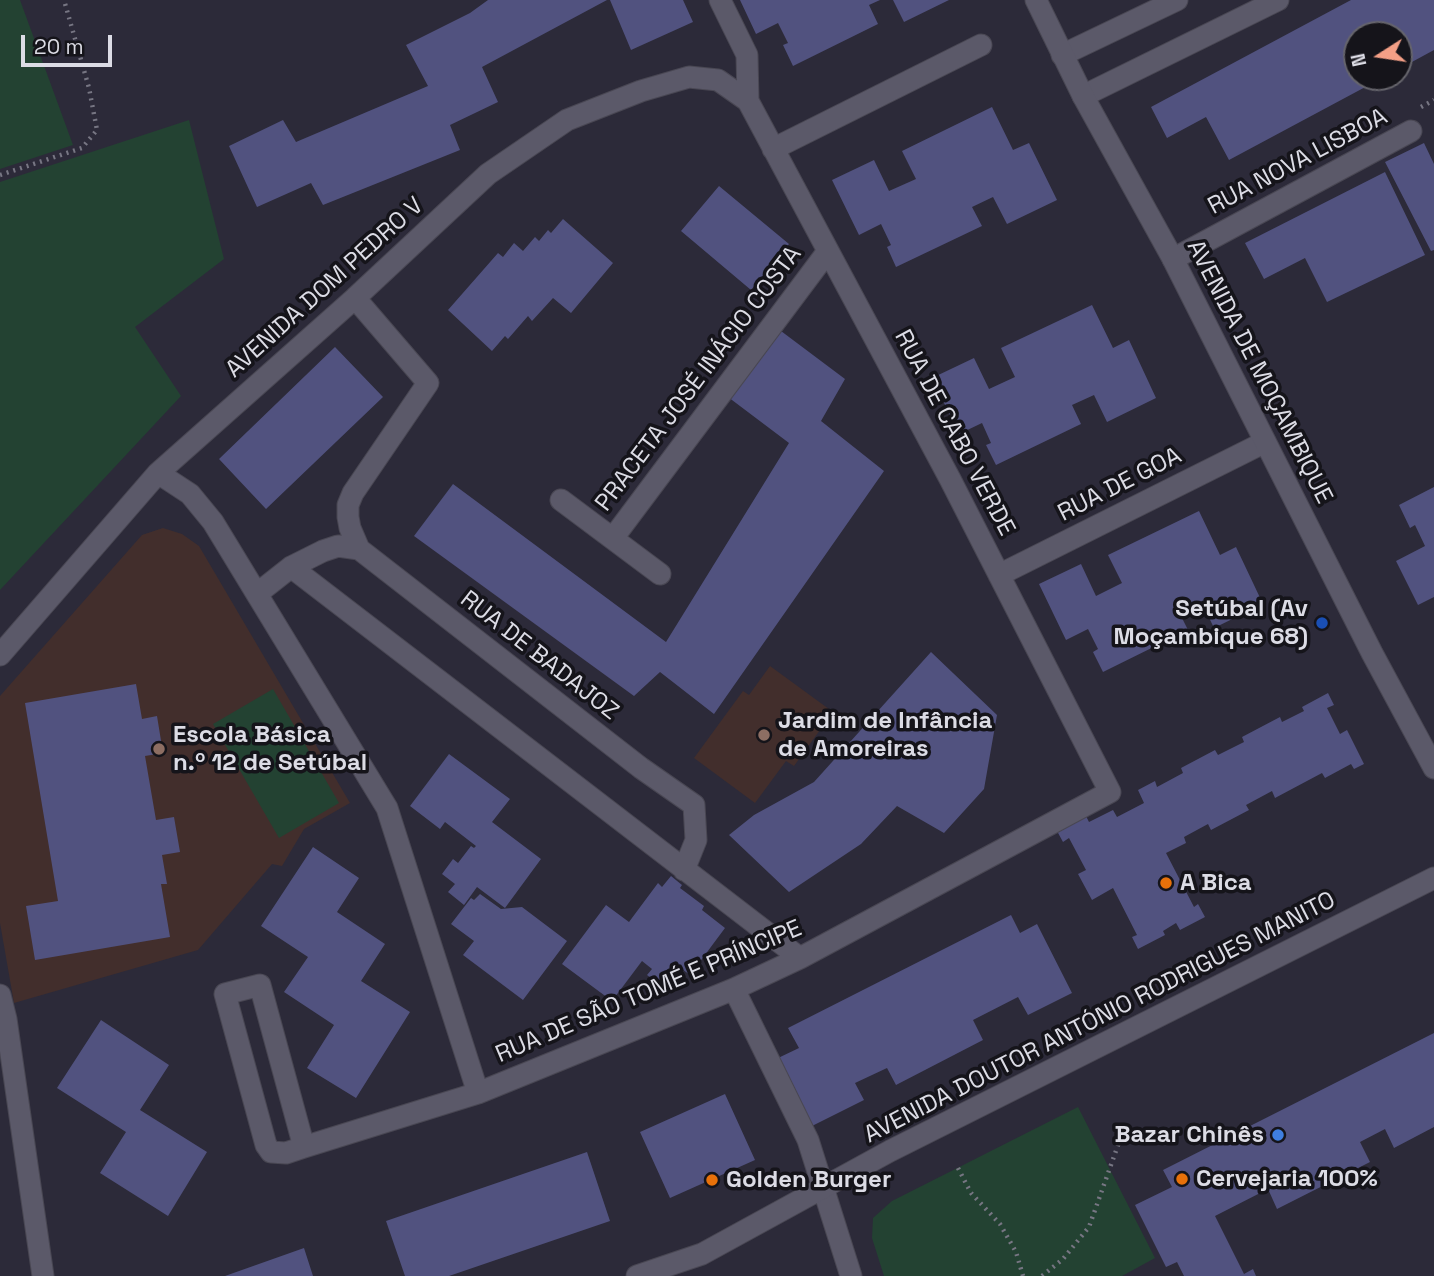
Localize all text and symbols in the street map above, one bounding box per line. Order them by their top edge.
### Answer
scale bar [24,21,116,65]
north arrow [1343,21,1413,91]
text: 20 m [34,33,84,60]
text: N [1345,51,1372,69]
street label: RUA NOVA LISBOA [1203,103,1393,221]
street label: AVENIDA DOM PEDRO V [220,192,430,384]
street label: AVENIDA DE MOÇAMBIQUE [1180,235,1338,509]
street label: PRACETA JOSÉ INÁCIO COSTA [590,241,808,517]
street label: RUA DE CABO VERDE [888,325,1020,541]
street label: RUA DE GOA [1054,442,1186,528]
street label: RUA DE BADAJOZ [454,585,624,727]
place label: Setúbal (Av Moçambique 68) [1114,595,1308,651]
marker: Setúbal (Av Moçambique 68) [1314,615,1330,631]
place label: Jardim de Infância de Amoreiras [778,707,992,763]
place label: Escola Básica n.º 12 de Setúbal [173,721,367,777]
marker: Jardim de Infância de Amoreiras [756,727,772,743]
marker: Escola Básica n.º 12 de Setúbal [151,741,167,757]
place label: A Bica [1180,869,1252,897]
marker: A Bica [1158,875,1174,891]
street label: AVENIDA DOUTOR ANTÓNIO RODRIGUES MANITO [860,886,1340,1150]
street label: RUA DE SÃO TOMÉ E PRÍNCIPE [492,914,806,1070]
place label: Bazar Chinês [1114,1121,1264,1149]
marker: Bazar Chinês [1270,1127,1286,1143]
place label: Cervejaria 100% [1196,1165,1378,1193]
place label: Golden Burger [726,1166,891,1194]
marker: Cervejaria 100% [1174,1171,1190,1187]
marker: Golden Burger [704,1172,720,1188]

